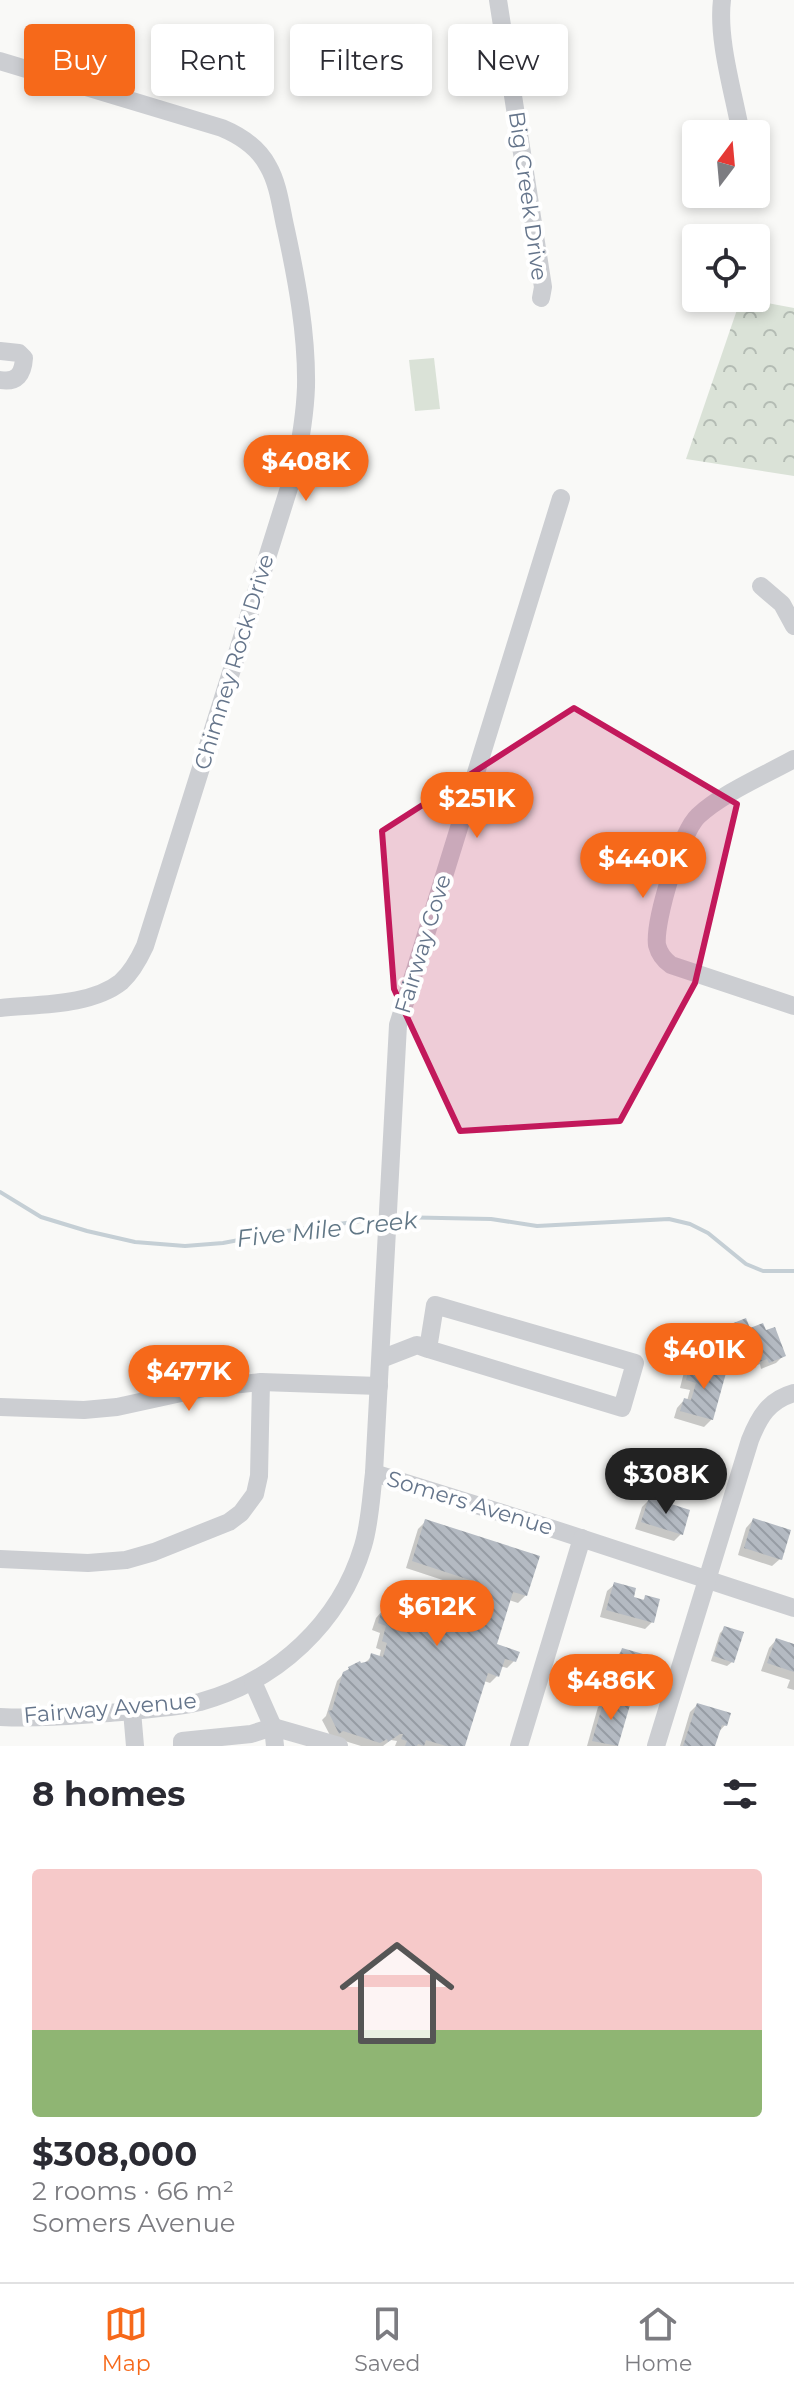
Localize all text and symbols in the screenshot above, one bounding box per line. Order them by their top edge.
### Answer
chip: Buy [24,24,135,96]
chip: Rent [151,24,274,96]
chip: Filters [290,24,432,96]
chip: New [448,24,568,96]
street label: Big Creek Drive [503,110,553,282]
north arrow [682,120,770,208]
map controls [682,120,770,312]
button: locate [682,224,770,312]
pin: $408K [250,435,362,503]
text: $408K [262,445,350,477]
street label: Chimney Rock Drive [188,551,280,773]
pin: $251K [421,772,533,840]
text: $251K [439,782,515,814]
pin: $440K [587,832,699,900]
text: $440K [598,842,688,874]
street label: Fairway Cove [389,871,457,1017]
water label: Five Mile Creek [235,1205,421,1253]
pin: $401K [648,1323,760,1391]
text: $401K [663,1333,745,1365]
pin: $477K [133,1345,245,1413]
text: $477K [146,1355,232,1387]
pin: $308K [610,1448,722,1516]
text: $308K [623,1458,709,1490]
street label: Somers Avenue [384,1465,556,1541]
pin: $612K [381,1580,493,1648]
text: $612K [398,1590,476,1622]
pin: $486K [555,1654,667,1722]
text: $486K [567,1664,655,1696]
street label: Fairway Avenue [22,1687,198,1729]
icon: filters [718,1772,762,1816]
text: 8 homes [32,1773,185,1815]
icon: home [325,1921,469,2065]
text: $308,000 [32,2133,197,2175]
text: 2 rooms · 66 m² [32,2175,234,2207]
text: Somers Avenue [32,2207,236,2239]
tab: Map [102,2302,151,2377]
tab: Saved [354,2302,420,2377]
tab: Home [624,2302,692,2377]

